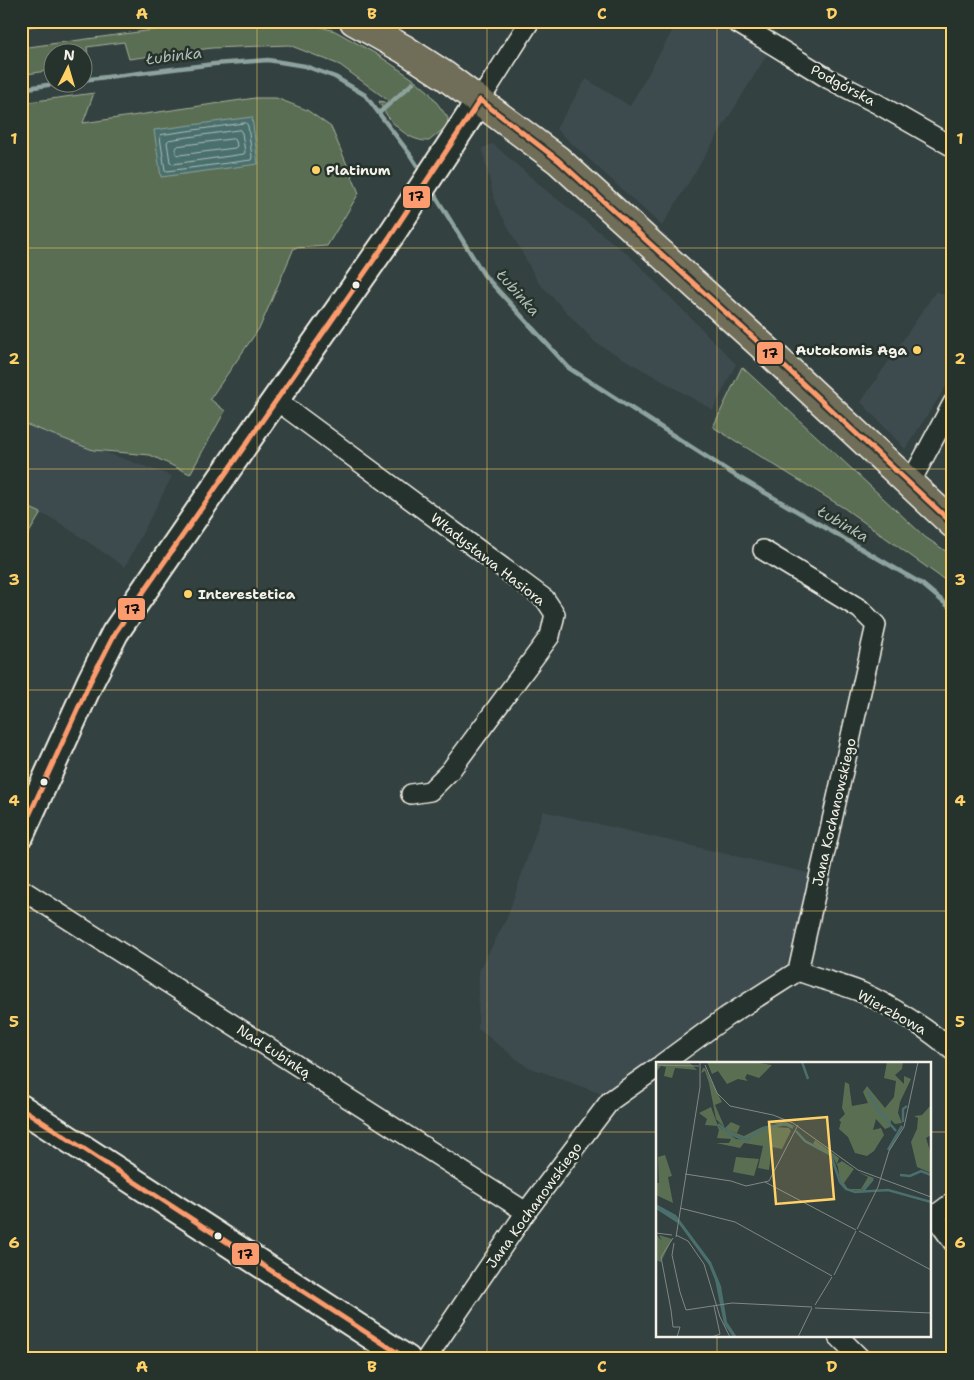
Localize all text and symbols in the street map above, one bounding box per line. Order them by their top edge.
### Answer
text: A [136,3,148,24]
text: B [367,3,377,24]
text: C [597,3,607,24]
text: D [826,3,838,24]
north arrow [42,42,92,92]
water label: Łubinka [144,43,203,69]
text: N [63,46,75,64]
street label: Podgórska [808,60,879,110]
text: 1 [10,128,18,149]
text: 1 [956,128,964,149]
place label: Platinum [326,161,391,179]
marker: Platinum [310,164,322,176]
line badge: 17 [402,185,431,209]
text: 17 [408,187,424,205]
water label: Łubinka [491,265,544,321]
unlabelled marker [351,280,361,290]
line badge: 17 [756,341,784,365]
place label: Autokomis Aga [795,341,907,359]
text: 17 [762,344,778,362]
marker: Autokomis Aga [911,344,923,356]
text: 2 [8,348,20,369]
text: 2 [954,348,966,369]
water label: Łubinka [813,501,872,547]
street label: Władysława Hasiora [427,509,549,610]
text: 3 [8,569,20,590]
text: 3 [954,569,966,590]
place label: Interestetica [198,585,296,603]
marker: Interestetica [182,588,194,600]
line badge: 17 [117,597,146,621]
text: 17 [124,600,140,618]
street label: Jana Kochanowskiego [808,736,860,888]
unlabelled marker [39,777,49,787]
text: 4 [8,790,20,811]
text: 4 [954,790,966,811]
street label: Wierzbowa [854,986,930,1039]
text: 5 [9,1011,19,1032]
text: 5 [955,1011,965,1032]
street label: Nad Łubinką [234,1020,315,1082]
inset map [656,1062,932,1338]
street label: Jana Kochanowskiego [482,1138,586,1272]
unlabelled marker [213,1231,223,1241]
text: 6 [8,1232,20,1253]
text: 6 [954,1232,966,1253]
line badge: 17 [231,1242,260,1266]
text: 17 [237,1245,253,1263]
text: A [136,1356,148,1377]
text: B [367,1356,377,1377]
text: C [597,1356,607,1377]
text: D [826,1356,838,1377]

